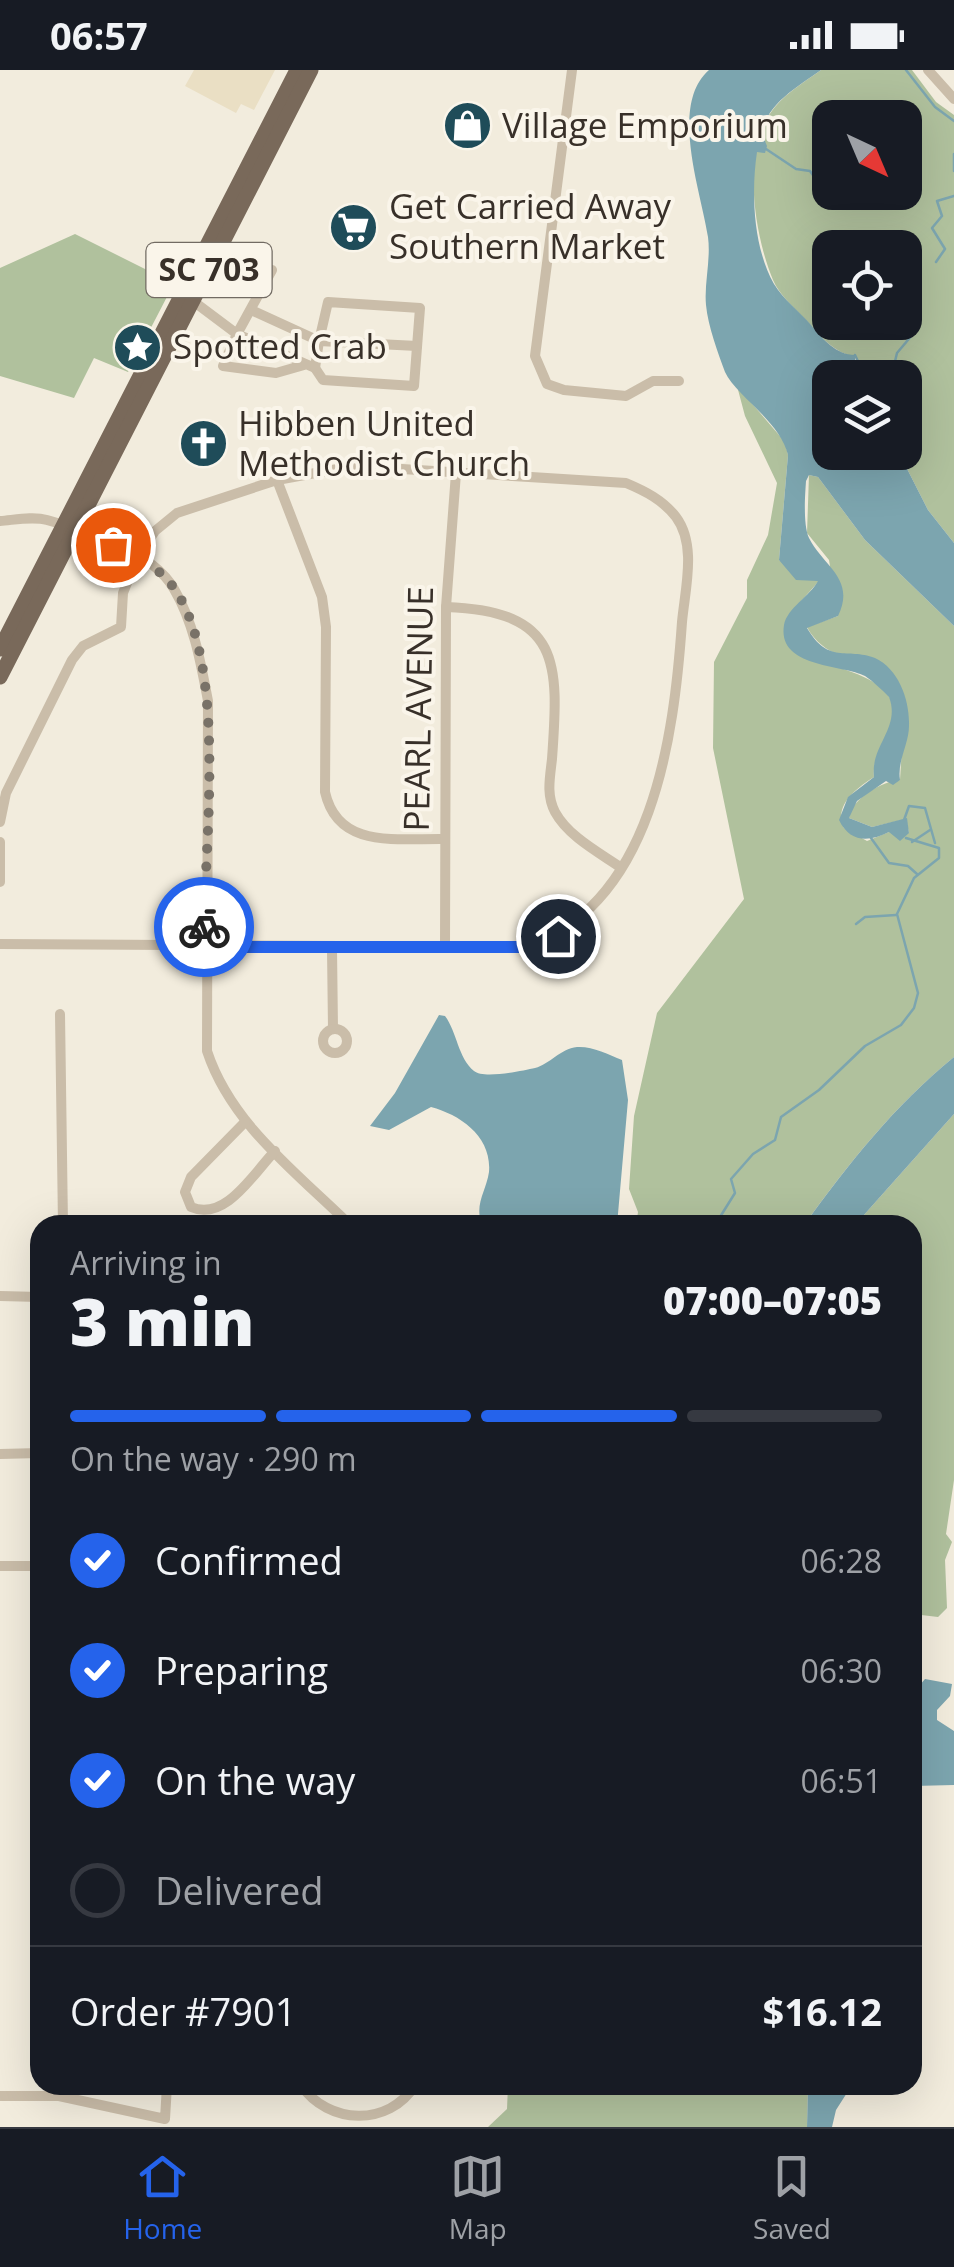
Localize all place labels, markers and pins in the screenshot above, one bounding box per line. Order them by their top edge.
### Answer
shop icon: Village Emporium [441,100,493,152]
place label: Village Emporium [502,101,788,148]
place label: Get Carried Away Southern Market [389,182,671,269]
supermarket icon: Get Carried Away Southern Market [328,201,380,253]
place icon: Spotted Crab [112,321,164,373]
place label: Spotted Crab [173,322,387,369]
place label: Hibben United Methodist Church [238,399,530,486]
church icon: Hibben United Methodist Church [177,418,229,470]
pin [71,503,156,588]
pin [516,894,601,979]

